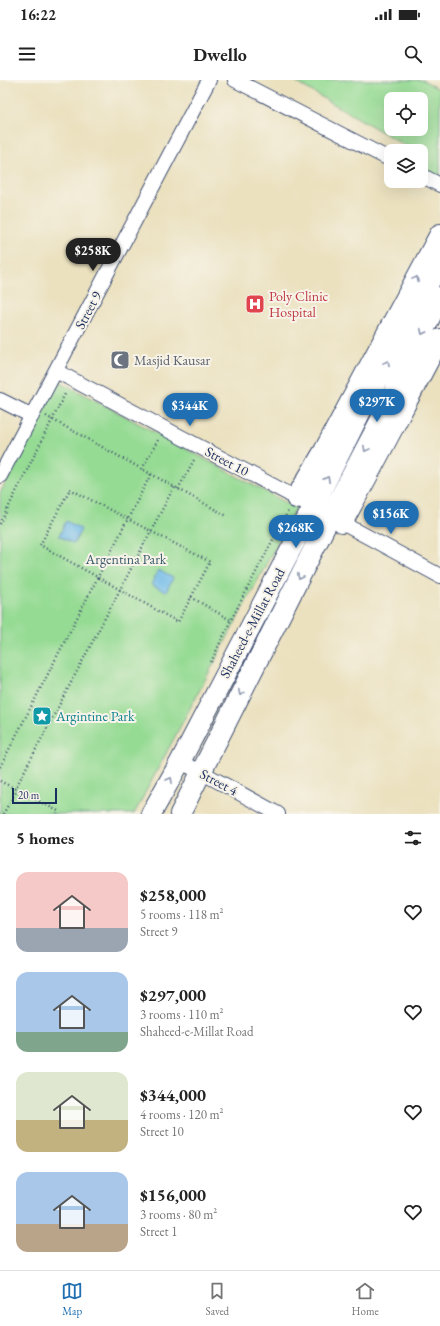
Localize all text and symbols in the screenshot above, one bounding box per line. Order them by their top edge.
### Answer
text: 16:22 [20,5,56,24]
icon: menu [16,43,38,65]
text: Dwello [193,43,247,66]
icon: search [402,43,424,65]
map controls [384,92,428,188]
button: locate [384,92,428,136]
button: layers [384,144,428,188]
pin: $258K [65,238,121,272]
text: $258K [75,242,111,259]
one-way arrow [411,276,418,283]
place label: Poly Clinic Hospital [269,287,329,321]
street label: Street 9 [71,288,106,332]
hospital icon: Poly Clinic Hospital [244,293,266,315]
one-way arrow [420,328,428,335]
mosque icon: Masjid Kausar [109,349,131,371]
place label: Masjid Kausar [134,351,211,369]
one-way arrow [382,360,389,367]
pin: $297K [349,389,405,423]
pin: $344K [162,393,218,427]
text: $297K [359,393,395,410]
text: $344K [172,397,208,414]
street label: Street 10 [202,442,252,480]
one-way arrow [363,444,371,452]
one-way arrow [322,475,330,483]
pin: $156K [363,501,419,535]
text: $156K [373,505,409,522]
pin: $268K [268,515,324,549]
text: $268K [278,519,314,536]
park label: Argentina Park [85,550,167,568]
street label: Shaheed-e-Millat Road [215,564,289,681]
one-way arrow [297,572,305,580]
one-way arrow [239,689,246,696]
place icon: Argintine Park [31,705,53,727]
place label: Argintine Park [55,707,135,725]
street label: Street 4 [197,765,241,800]
one-way arrow [165,777,172,784]
scale bar [12,786,57,805]
text: 20 m [18,788,39,802]
text: 5 homes [16,827,74,849]
icon: filters [402,827,424,849]
text: $258,000 [140,884,206,906]
icon: home [48,888,96,936]
icon: heart [402,901,424,923]
text: 5 rooms · 118 m² [140,906,224,923]
text: Street 9 [140,923,177,940]
text: $297,000 [140,984,206,1006]
icon: home [48,988,96,1036]
icon: heart [402,1001,424,1023]
text: 3 rooms · 110 m² [140,1006,224,1023]
text: Shaheed-e-Millat Road [140,1023,254,1040]
text: $344,000 [140,1084,206,1106]
icon: home [48,1088,96,1136]
icon: heart [402,1101,424,1123]
text: 4 rooms · 120 m² [140,1106,224,1123]
text: Street 10 [140,1123,184,1140]
text: $156,000 [140,1184,206,1206]
icon: home [48,1188,96,1236]
icon: heart [402,1201,424,1223]
text: 3 rooms · 80 m² [140,1206,217,1223]
text: Street 1 [140,1223,177,1240]
tab: Map [61,1280,83,1318]
tab: Saved [206,1280,229,1318]
tab: Home [352,1280,379,1318]

